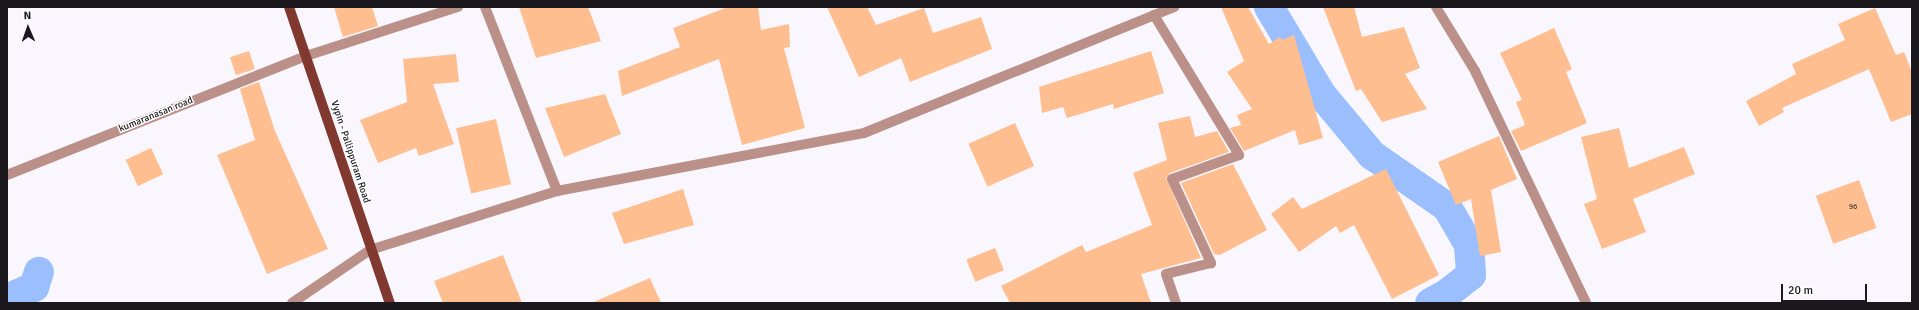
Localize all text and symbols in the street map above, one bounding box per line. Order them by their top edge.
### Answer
north arrow [8,8,48,48]
text: N [24,9,32,22]
street label: kumaranasan road [117,95,195,135]
street label: Vypin - Pallippuram Road [328,99,372,205]
house number: 96 [1849,202,1857,212]
scale bar [1783,276,1869,302]
text: 20 m [1788,283,1813,298]

